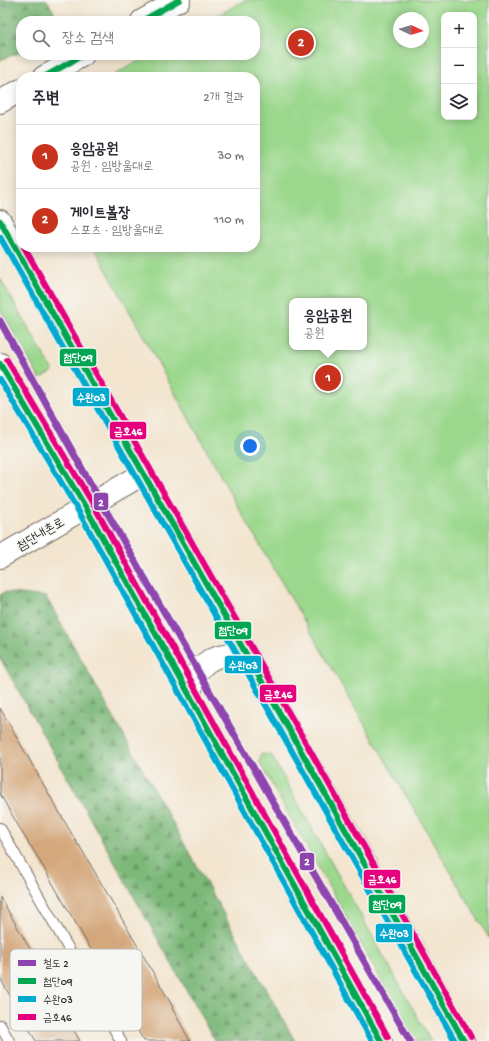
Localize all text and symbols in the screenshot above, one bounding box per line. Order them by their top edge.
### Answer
north arrow [393,12,429,48]
map controls [441,12,477,120]
button: + [441,12,477,48]
search box [16,16,260,60]
icon: search [30,27,52,49]
pin: 2 [288,28,314,58]
text: 장소 검색 [62,30,114,48]
button: − [441,48,477,84]
button: layers [441,84,477,120]
text: 주변 [32,90,59,110]
text: 2개 결과 [203,91,244,106]
text: 응암공원 [70,141,118,159]
text: 1 [42,149,48,164]
text: 30 m [218,149,244,164]
text: 공원 · 임방울대로 [70,160,153,175]
text: 게이트볼장 [70,205,130,223]
text: 2 [42,213,48,228]
text: 110 m [214,213,244,228]
text: 스포츠 · 임방울대로 [70,224,164,239]
popup [289,298,367,350]
text: 응암공원 [304,308,352,326]
text: 공원 [304,327,325,342]
line badge: 첨단09 [59,348,97,367]
text: 첨단09 [63,352,93,365]
pin: 1 [315,363,341,393]
line badge: 수완03 [72,387,110,407]
text: 수완03 [76,392,106,405]
line badge: 금호46 [109,421,147,440]
text: 금호46 [114,426,143,439]
your location [240,436,260,456]
line badge: 2 [93,492,109,511]
text: 2 [98,498,104,510]
street label: 첨단내촌로 [15,516,68,555]
line badge: 첨단09 [214,621,252,640]
text: 첨단09 [218,625,248,638]
line badge: 수완03 [224,655,262,674]
text: 수완03 [228,660,258,673]
line badge: 금호46 [259,684,297,703]
text: 금호46 [264,689,293,702]
line badge: 2 [299,852,315,871]
text: 2 [304,857,310,869]
line badge: 금호46 [363,869,401,889]
text: 금호46 [368,874,397,887]
line badge: 첨단09 [368,894,406,914]
text: 첨단09 [372,899,402,912]
line badge: 수완03 [375,923,413,943]
text: 수완03 [379,928,409,941]
legend [10,949,142,1031]
text: 철도 2 [43,958,69,971]
text: 첨단09 [43,977,73,989]
text: 수완03 [43,995,73,1007]
text: 금호46 [43,1013,72,1025]

